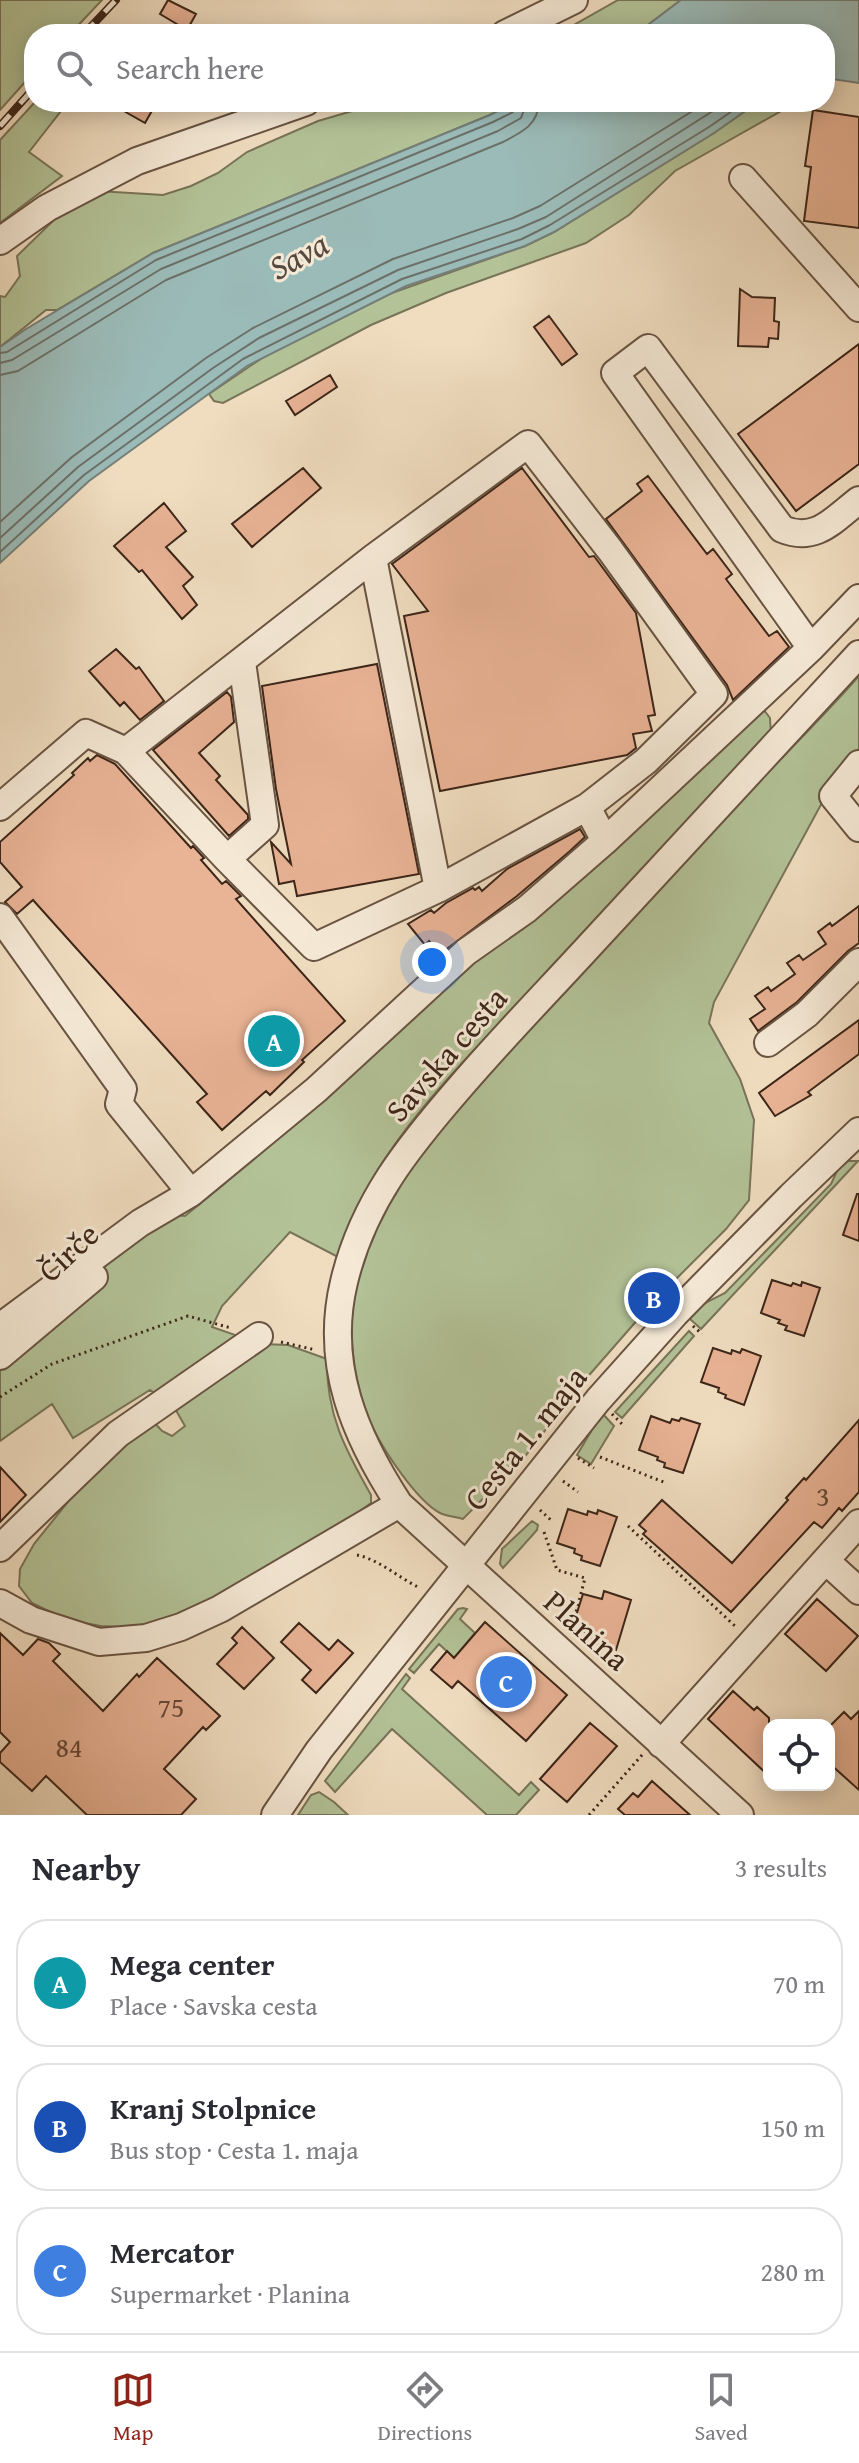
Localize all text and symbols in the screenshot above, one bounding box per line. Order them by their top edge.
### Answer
search box [24,24,835,112]
icon: search [52,46,96,90]
text: Search here [116,46,264,90]
water label: Sava [259,219,337,291]
your location [412,942,452,982]
street label: Savska cesta [374,976,518,1132]
pin: A [248,1011,300,1071]
street label: Čirče [27,1211,109,1293]
pin: B [628,1268,680,1328]
street label: Cesta 1. maja [452,1356,598,1520]
house number: 3 [816,1475,830,1516]
street label: Planina [534,1579,640,1681]
pin: C [480,1652,532,1712]
house number: 75 [158,1686,184,1727]
map controls [763,1719,835,1791]
button: locate [763,1719,835,1791]
house number: 84 [56,1726,82,1767]
text: Nearby [32,1843,141,1892]
text: 3 results [735,1848,827,1887]
text: Mega center [110,1942,275,1986]
text: A [52,1964,68,2003]
text: 70 m [773,1964,825,2003]
text: Place · Savska cesta [110,1986,318,2025]
text: Kranj Stolpnice [110,2086,316,2130]
text: B [52,2108,68,2147]
text: 150 m [760,2108,825,2147]
text: Bus stop · Cesta 1. maja [110,2130,359,2169]
text: Mercator [110,2230,234,2274]
text: C [53,2252,67,2291]
text: 280 m [760,2252,825,2291]
text: Supermarket · Planina [110,2274,350,2313]
tab: Map [111,2368,155,2448]
tab: Directions [378,2368,472,2448]
tab: Saved [695,2368,748,2448]

